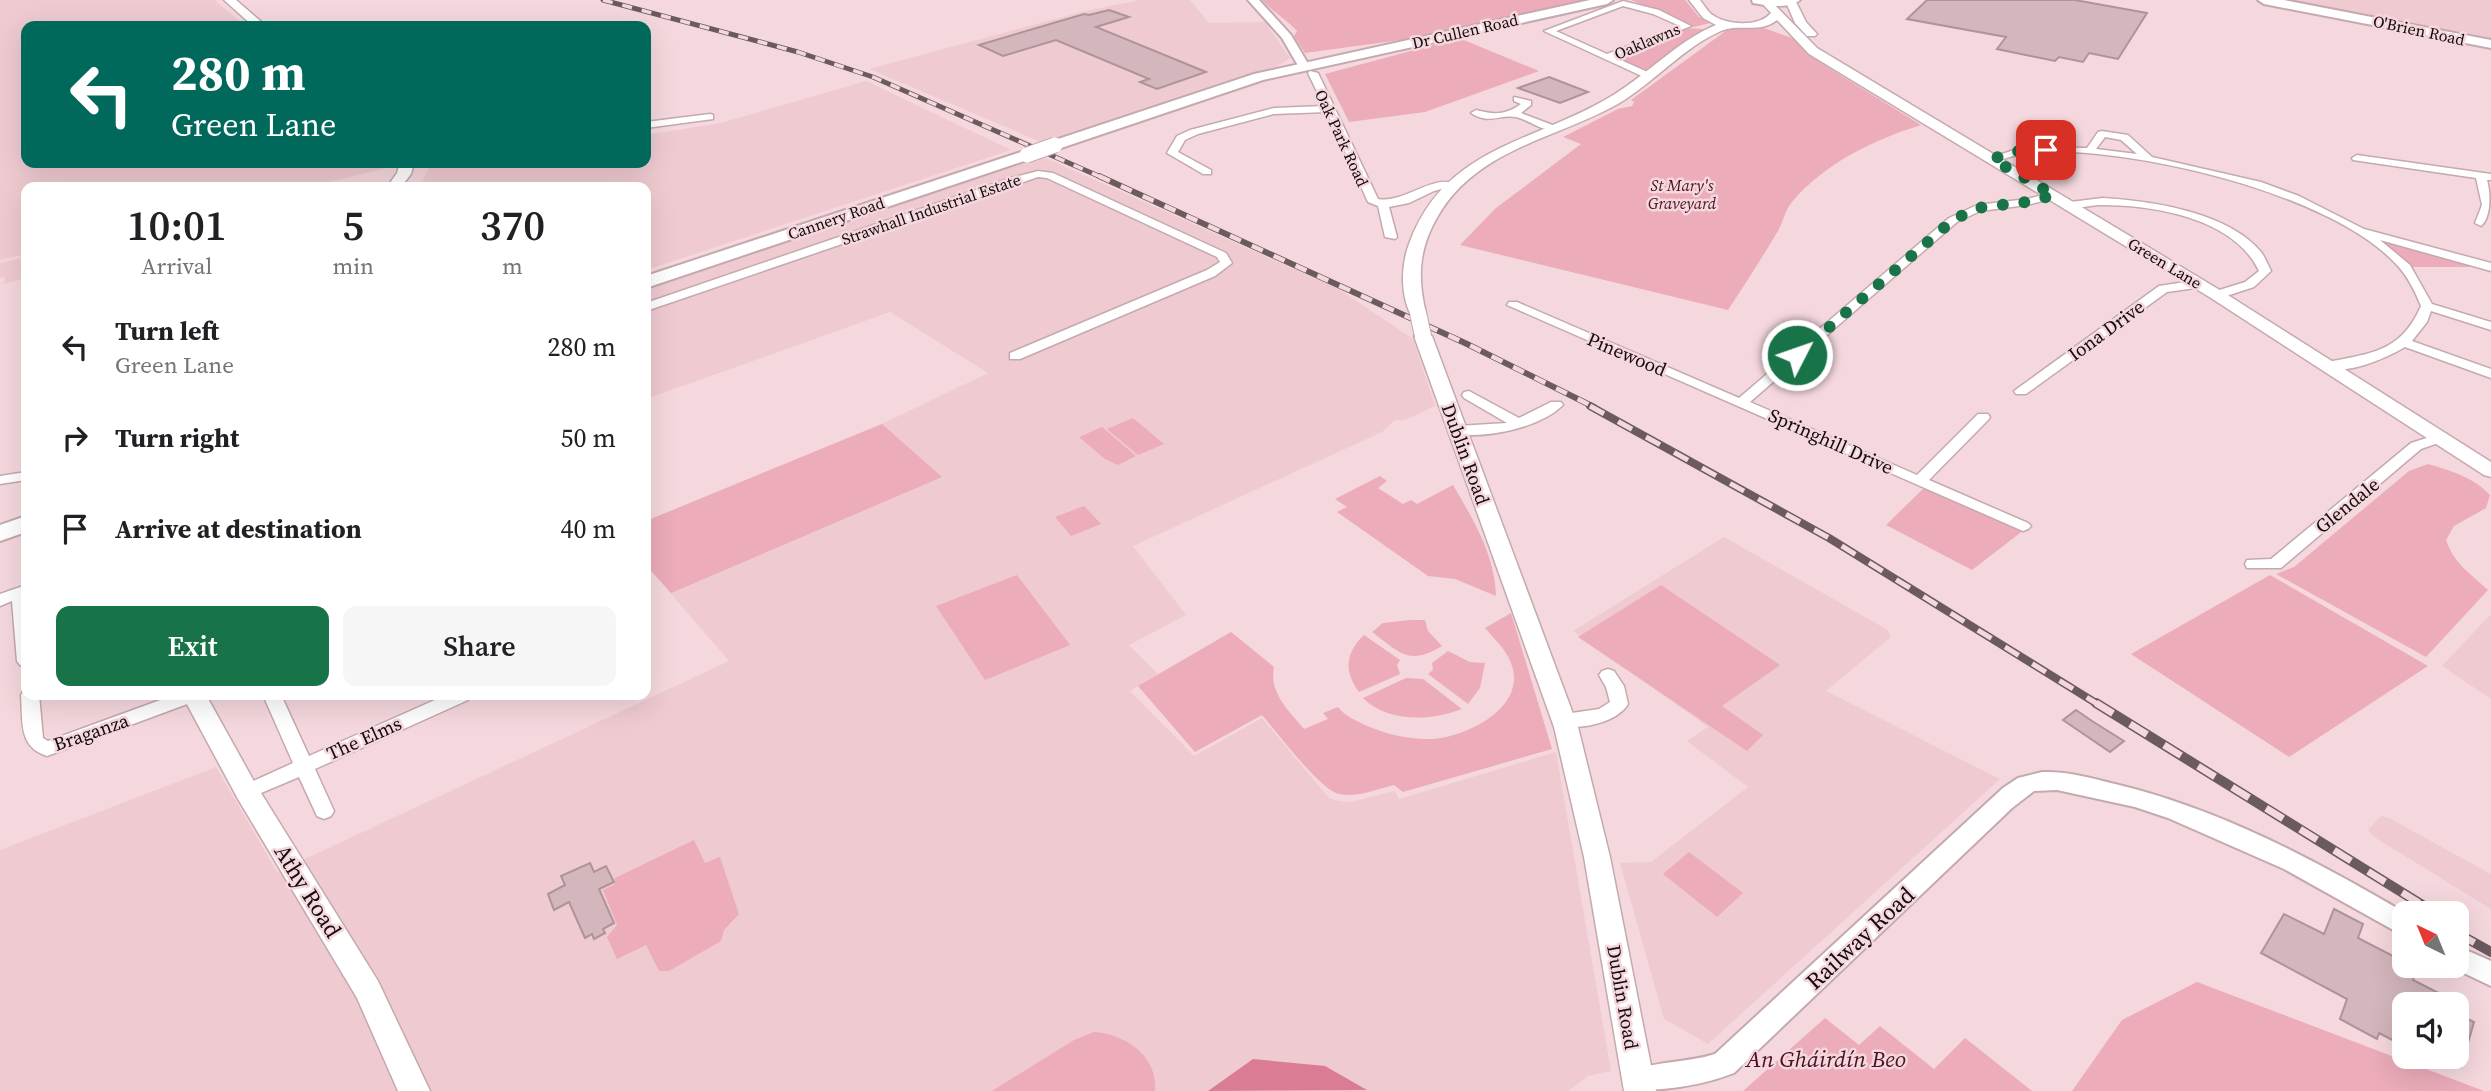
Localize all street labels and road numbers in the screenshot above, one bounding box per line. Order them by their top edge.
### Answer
street label: Dr Cullen Road [1410,8,1520,54]
street label: O'Brien Road [2371,10,2467,50]
street label: Oaklawns [1611,17,1683,65]
street label: Oak Park Road [1310,86,1374,190]
street label: Strawhall Industrial Estate [839,168,1023,250]
street label: Cannery Road [785,191,887,245]
street label: Green Lane [2124,232,2206,294]
street label: Iona Drive [2063,293,2149,367]
street label: Pinewood [1583,326,1671,382]
street label: Dublin Road [1436,400,1496,508]
street label: Springhill Drive [1764,402,1898,480]
street label: Glendale [2310,471,2384,539]
street label: Braganza [50,707,132,757]
street label: The Elms [322,710,406,766]
street label: Athy Road [267,838,349,944]
street label: Railway Road [1799,879,1921,997]
street label: Dublin Road [1601,943,1645,1052]

